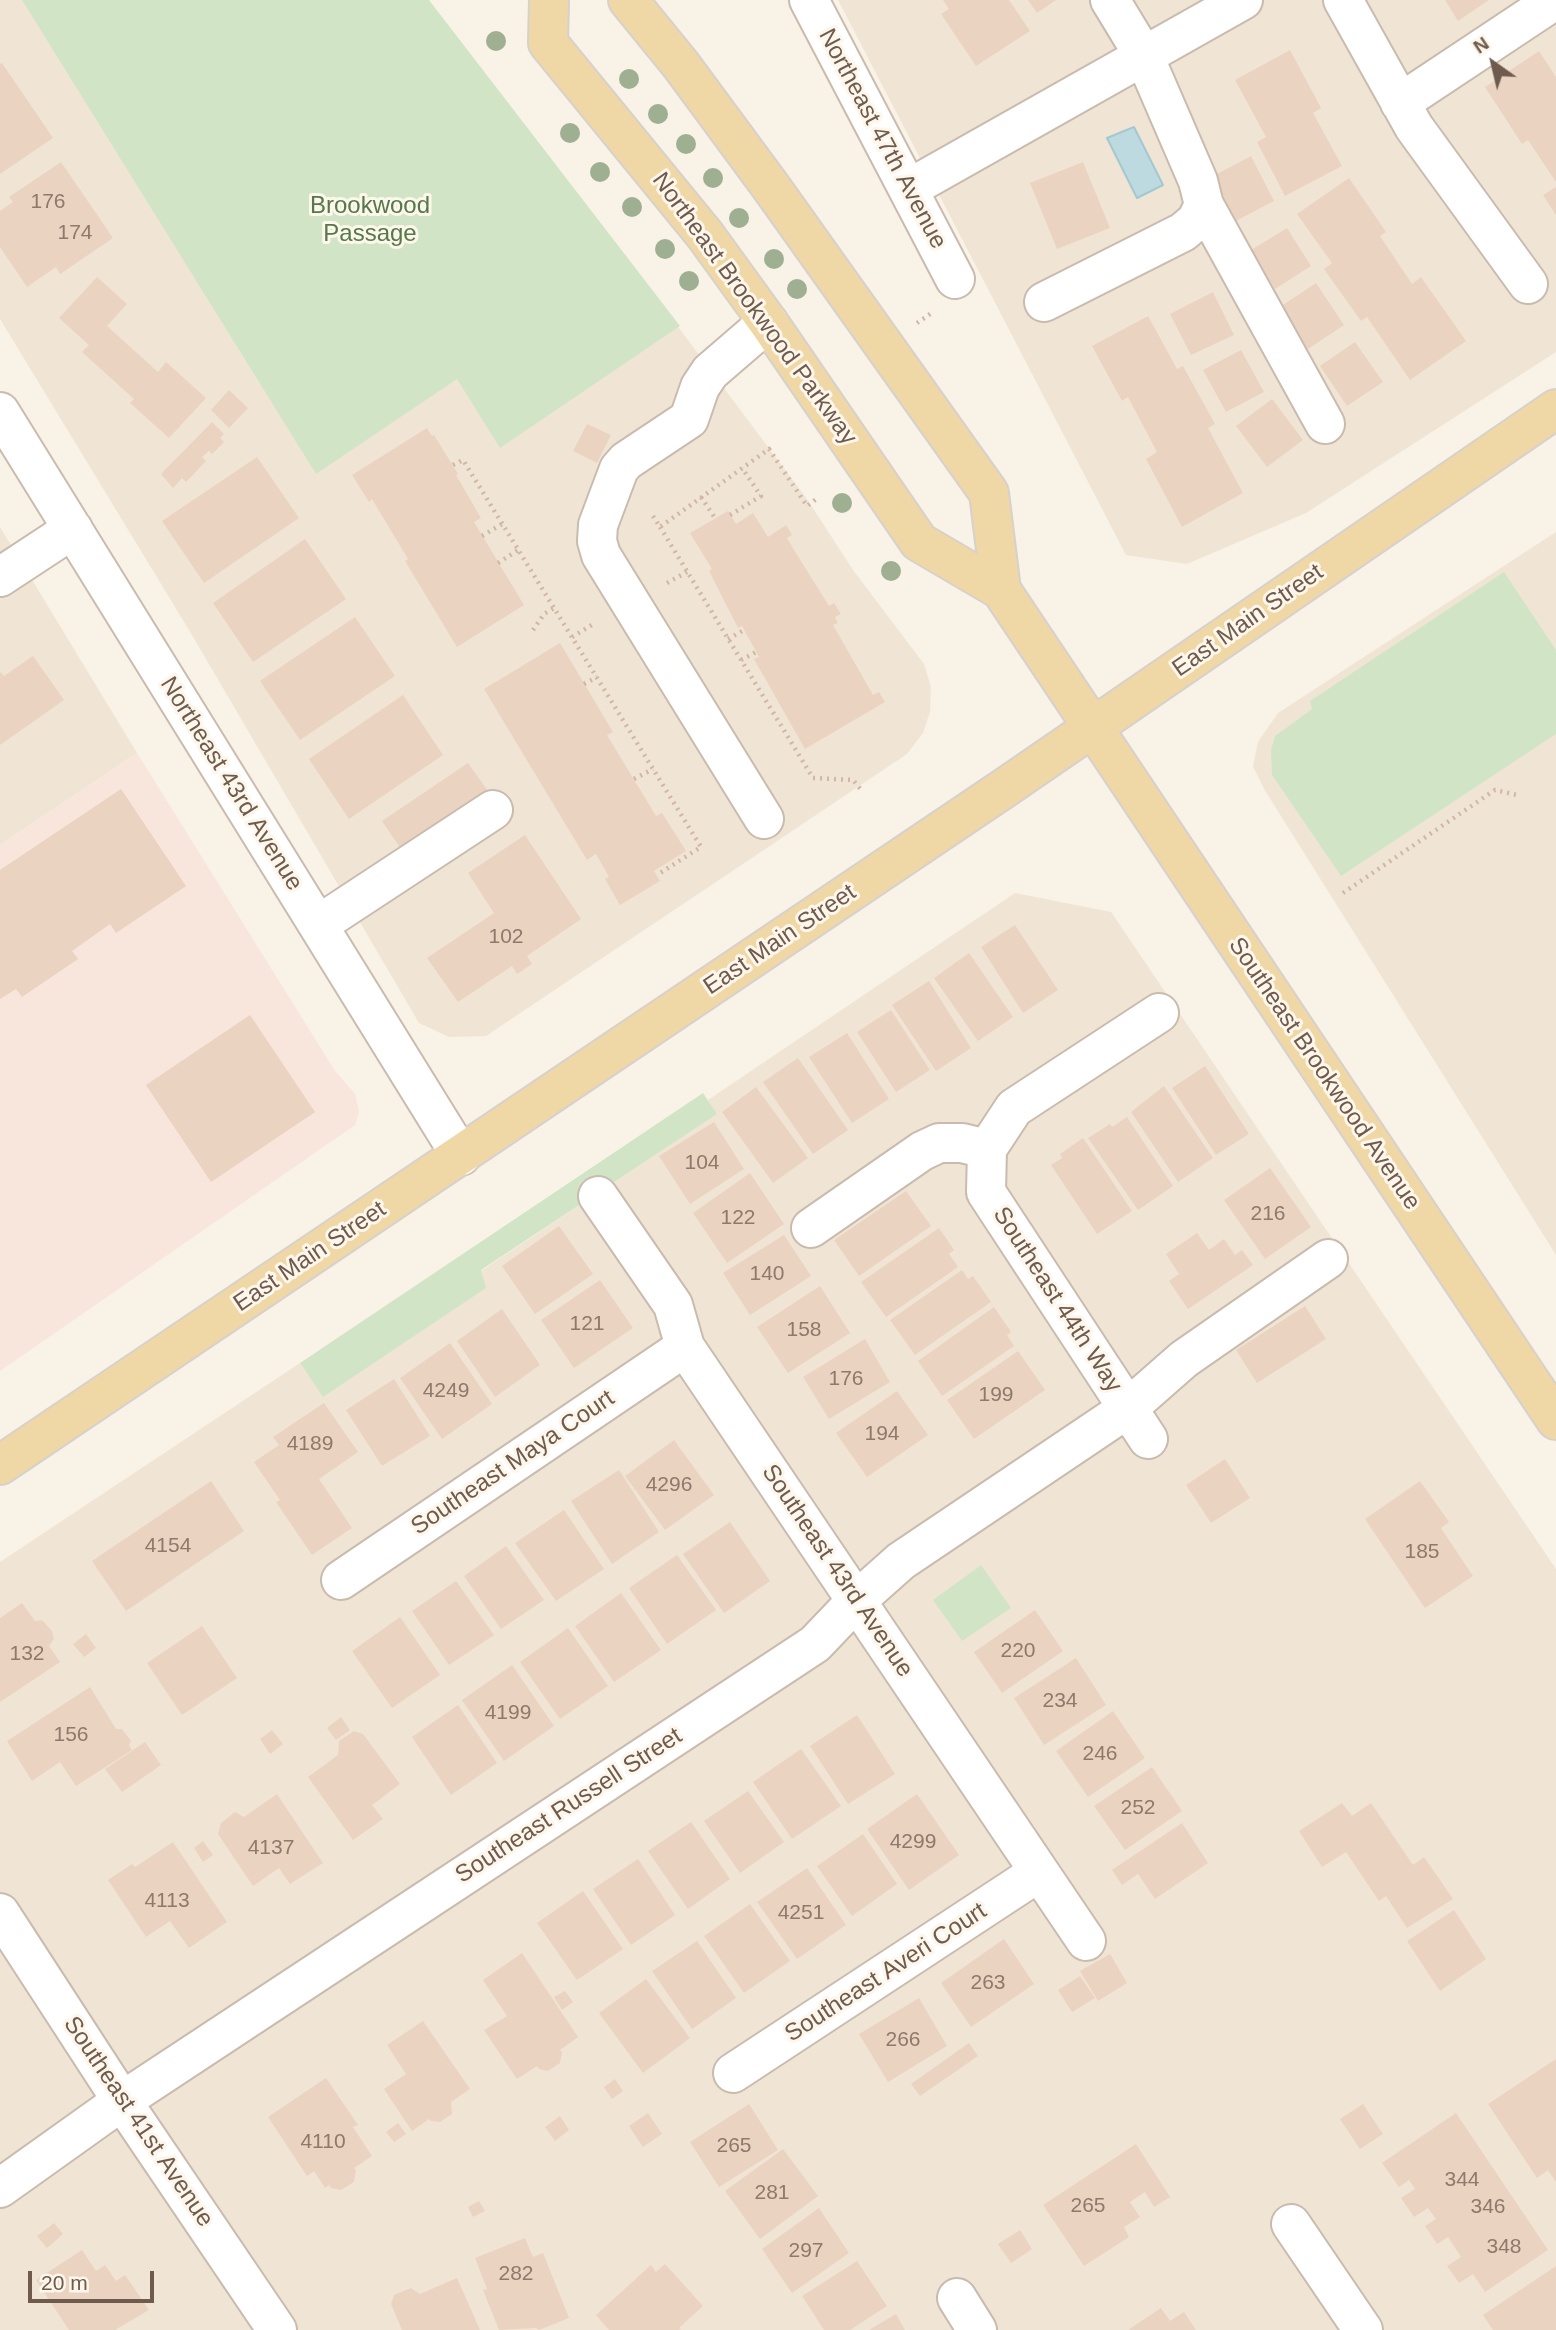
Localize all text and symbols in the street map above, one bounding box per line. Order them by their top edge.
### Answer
street label: Northeast 47th Avenue [812,24,952,254]
north arrow [1458,28,1528,98]
text: N [1469,33,1493,58]
street label: Northeast Brookwood Parkway [646,167,862,451]
house number: 176 [30,189,66,215]
park label: Brookwood Passage [310,192,430,248]
house number: 174 [57,220,93,246]
street label: East Main Street [1167,558,1329,684]
street label: Northeast 43rd Avenue [154,672,308,896]
street label: East Main Street [698,878,862,1002]
house number: 102 [488,924,524,950]
street label: Southeast Brookwood Avenue [1222,932,1426,1216]
house number: 104 [684,1150,720,1176]
street label: East Main Street [228,1195,392,1319]
house number: 216 [1250,1201,1286,1227]
street label: Southeast 44th Way [986,1202,1128,1398]
house number: 122 [720,1205,756,1231]
house number: 140 [749,1261,785,1287]
house number: 121 [569,1311,605,1337]
house number: 158 [786,1317,822,1343]
house number: 176 [828,1366,864,1392]
house number: 4249 [423,1378,469,1404]
house number: 199 [978,1382,1014,1408]
street label: Southeast Maya Court [406,1384,620,1542]
house number: 194 [864,1421,900,1447]
house number: 4189 [287,1431,333,1457]
street label: Southeast 43rd Avenue [755,1459,919,1683]
house number: 4296 [646,1472,692,1498]
house number: 4154 [145,1533,191,1559]
house number: 185 [1404,1539,1440,1565]
house number: 220 [1000,1638,1036,1664]
house number: 132 [9,1641,45,1667]
house number: 234 [1042,1688,1078,1714]
house number: 4199 [485,1700,531,1726]
house number: 156 [53,1722,89,1748]
street label: Southeast Russell Street [450,1722,688,1890]
house number: 246 [1082,1741,1118,1767]
house number: 252 [1120,1795,1156,1821]
house number: 4299 [890,1829,936,1855]
house number: 4137 [248,1835,294,1861]
house number: 4113 [144,1888,190,1914]
street label: Southeast Averi Court [780,1897,992,2049]
house number: 4251 [778,1900,824,1926]
house number: 263 [970,1970,1006,1996]
street label: Southeast 41st Avenue [57,2011,219,2233]
house number: 266 [885,2027,921,2053]
house number: 4110 [300,2129,346,2155]
house number: 265 [716,2133,752,2159]
house number: 344 [1444,2167,1480,2193]
house number: 281 [754,2180,790,2206]
house number: 265 [1070,2193,1106,2219]
house number: 346 [1470,2194,1506,2220]
house number: 348 [1486,2234,1522,2260]
house number: 297 [788,2238,824,2264]
scale bar [32,2256,158,2300]
house number: 282 [498,2261,534,2287]
text: 20 m [41,2271,88,2294]

